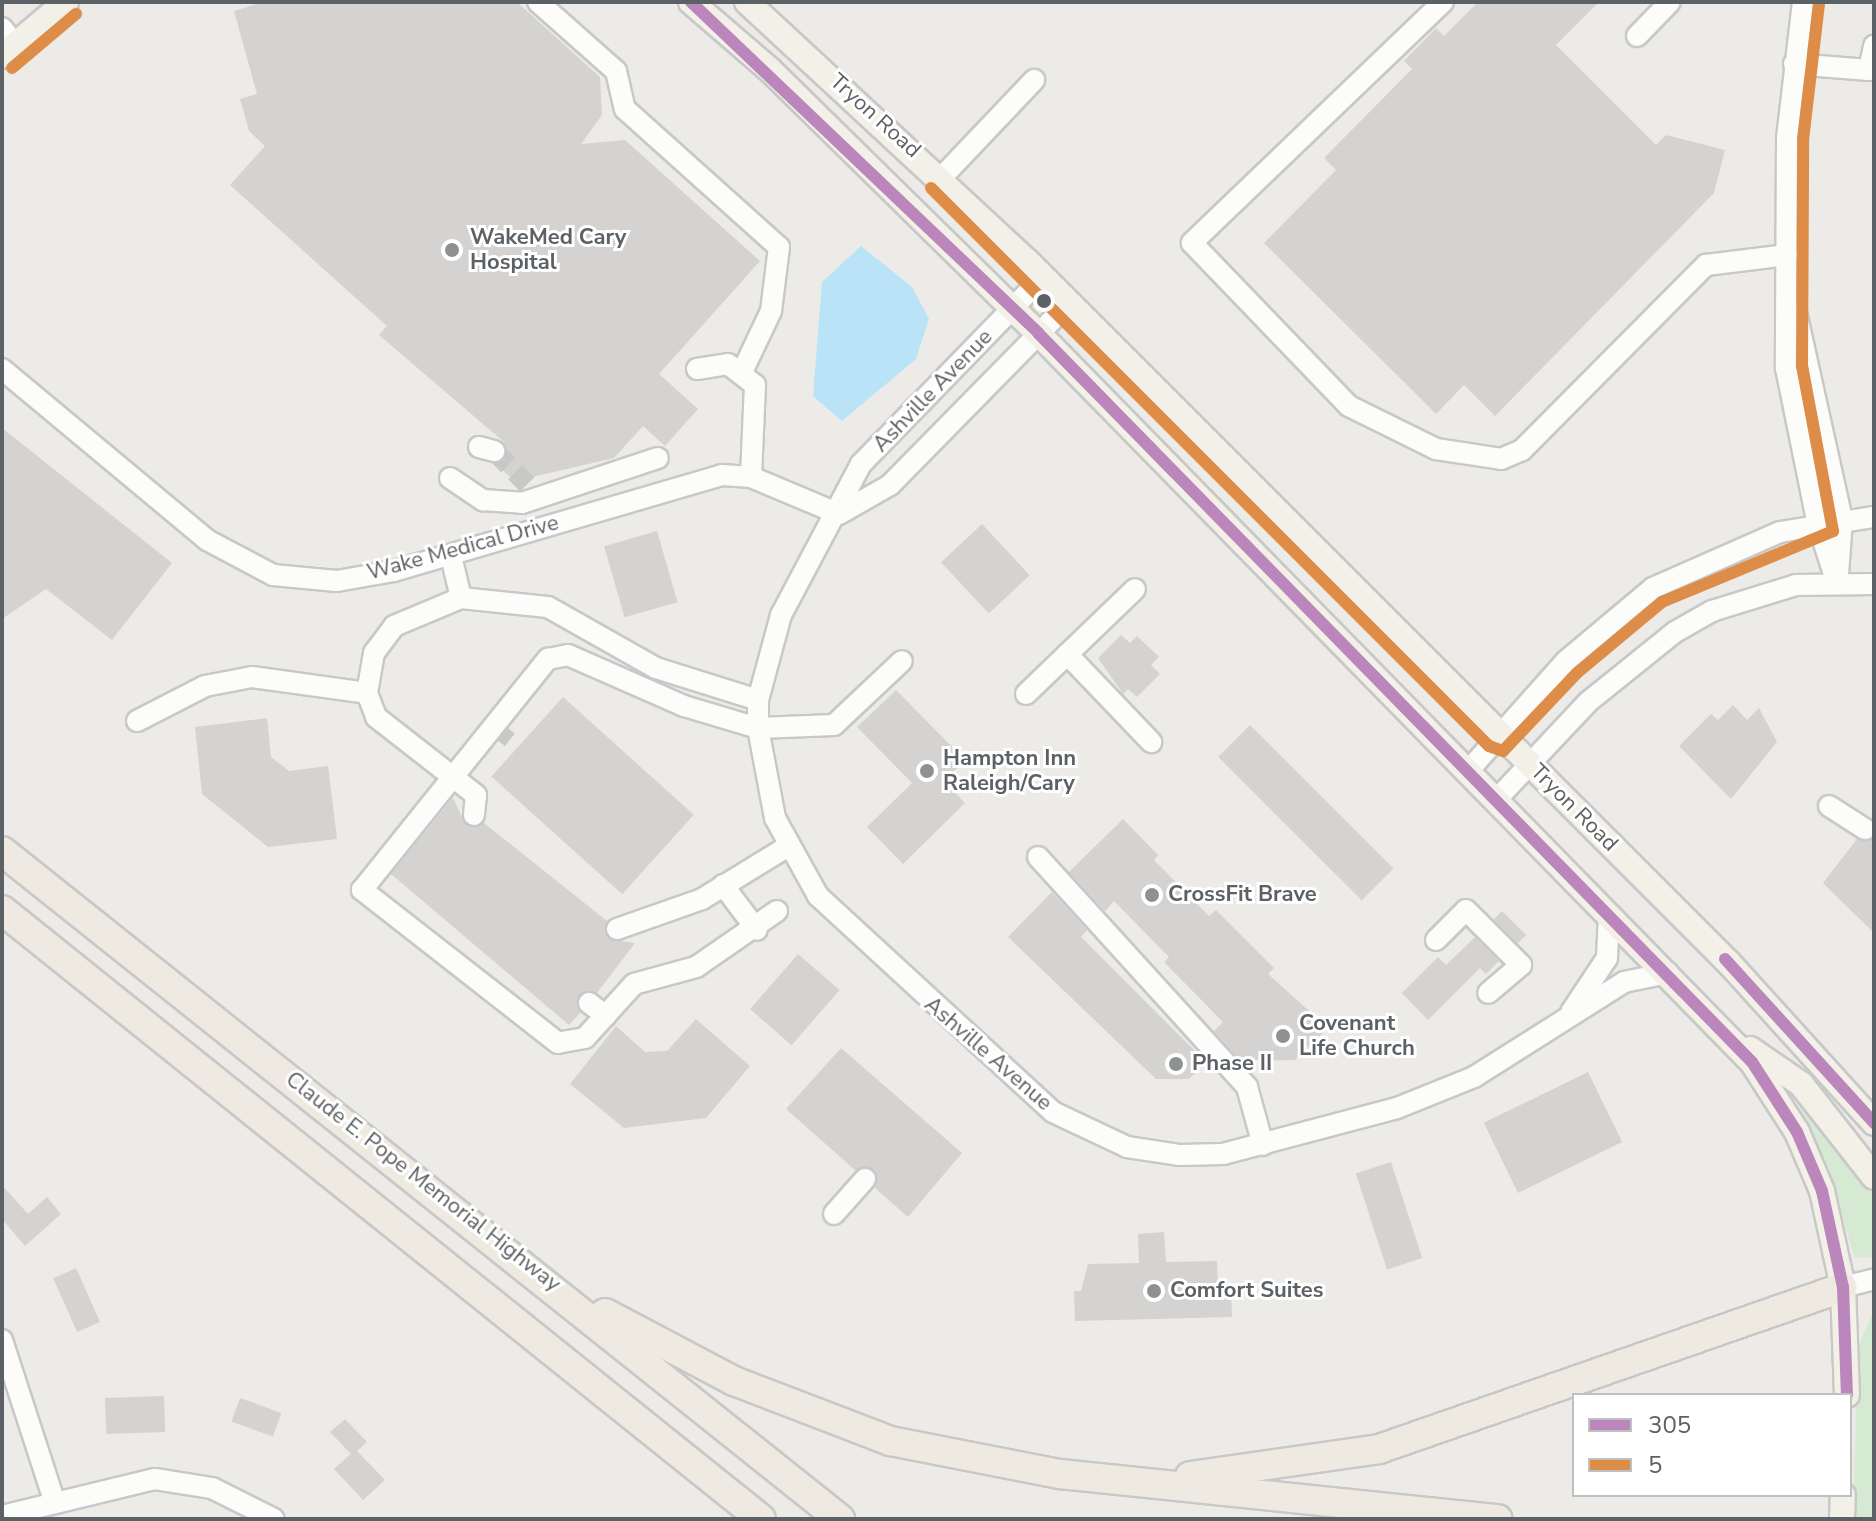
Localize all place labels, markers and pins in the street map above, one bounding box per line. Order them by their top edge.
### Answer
place label: WakeMed Cary Hospital [470,224,626,276]
marker: WakeMed Cary Hospital [441,239,463,261]
unlabelled marker [1036,293,1052,309]
place label: Hampton Inn Raleigh/Cary [943,745,1076,796]
marker: Hampton Inn Raleigh/Cary [918,762,936,780]
place label: CrossFit Brave [1168,882,1317,908]
marker: CrossFit Brave [1143,886,1161,904]
place label: Covenant Life Church [1299,1010,1415,1062]
marker: Covenant Life Church [1274,1027,1292,1045]
place label: Phase II [1192,1051,1272,1077]
marker: Phase II [1167,1055,1185,1073]
place label: Comfort Suites [1170,1278,1323,1304]
marker: Comfort Suites [1145,1282,1163,1300]

